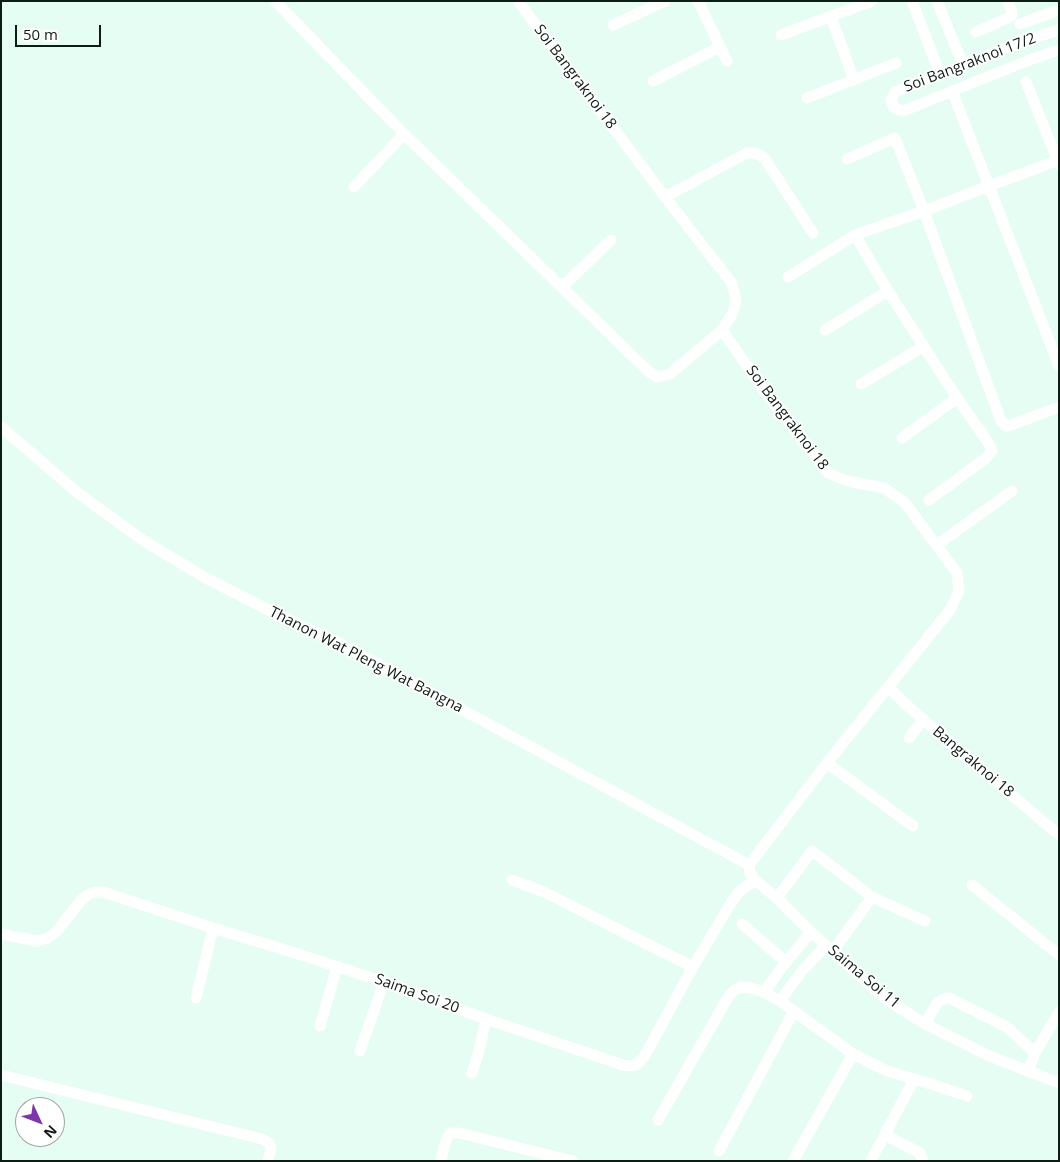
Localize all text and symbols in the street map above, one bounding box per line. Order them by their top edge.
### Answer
scale bar [18,15,104,47]
street label: Soi Bangraknoi 18 [530,21,620,133]
text: 50 m [23,24,58,44]
street label: Soi Bangraknoi 17/2 [902,30,1038,96]
street label: Soi Bangraknoi 18 [742,362,832,474]
street label: Thanon Wat Pleng Wat Bangna [266,603,466,717]
street label: Bangraknoi 18 [929,723,1017,801]
street label: Saima Soi 11 [824,942,904,1012]
street label: Saima Soi 20 [372,970,462,1018]
north arrow [15,1097,65,1147]
text: N [40,1121,61,1143]

